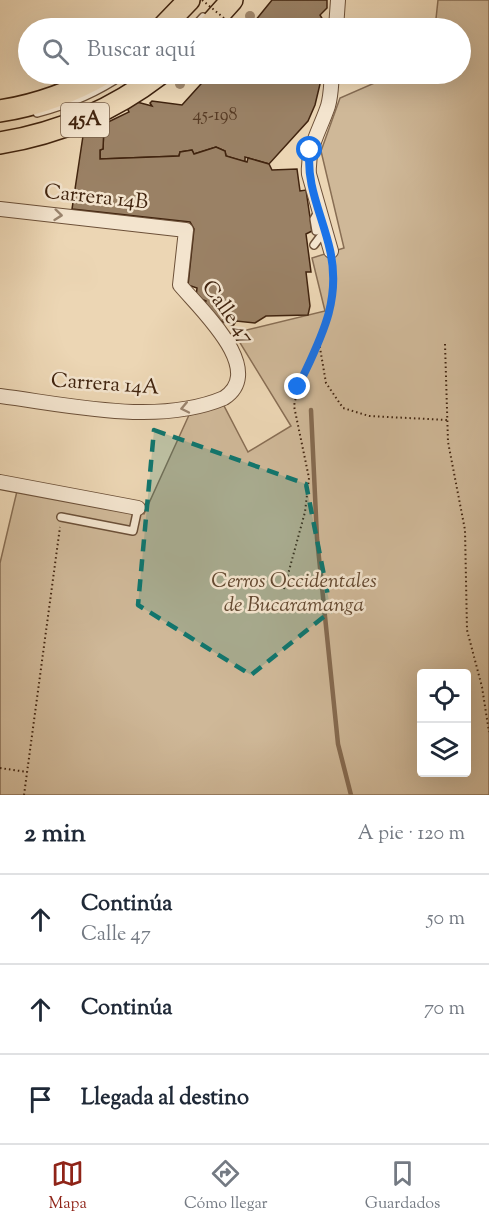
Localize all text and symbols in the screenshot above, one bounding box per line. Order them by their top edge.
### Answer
search box [18,18,471,84]
icon: search [39,35,72,68]
text: Buscar aquí [87,35,196,67]
road number: 45A [61,103,109,137]
house number: 45-198 [193,103,237,129]
route start [296,136,322,162]
street label: Carrera 14B [42,178,150,218]
one-way arrow [54,208,63,221]
street label: Calle 47 [193,275,261,352]
street label: Carrera 14A [50,366,160,404]
route end [284,373,310,399]
one-way arrow [180,401,190,414]
park label: Cerros Occidentales de Bucaramanga [211,567,377,621]
map controls [417,669,471,777]
button: locate [417,669,471,723]
button: layers [417,723,471,777]
text: 2 min [24,816,86,853]
text: A pie · 120 m [357,820,465,849]
text: Continúa [81,889,172,921]
icon: ahead [24,903,57,936]
text: 50 m [427,905,465,934]
text: Calle 47 [81,921,151,950]
icon: ahead [24,993,57,1026]
text: Continúa [81,993,172,1025]
text: 70 m [424,995,465,1024]
icon: arrive [24,1083,57,1116]
text: Llegada al destino [81,1083,249,1115]
tab: Mapa [49,1157,87,1216]
tab: Cómo llegar [184,1157,268,1216]
tab: Guardados [365,1157,440,1216]

